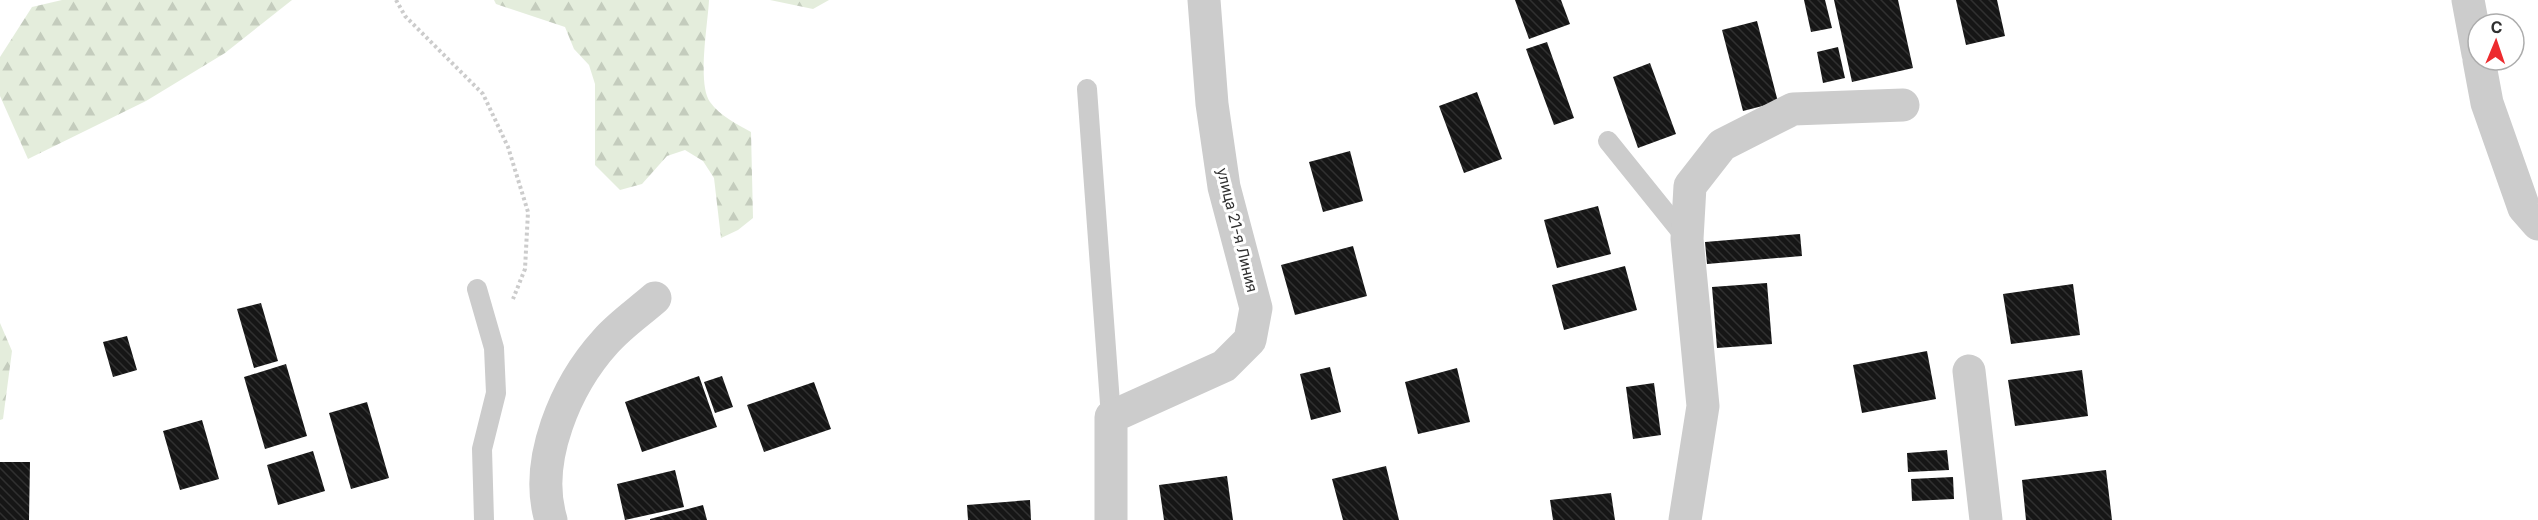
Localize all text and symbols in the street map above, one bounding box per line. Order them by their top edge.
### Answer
north arrow [2466,12,2526,72]
text: С [2490,17,2503,37]
street label: улица 21-я Линия [1213,166,1262,294]

